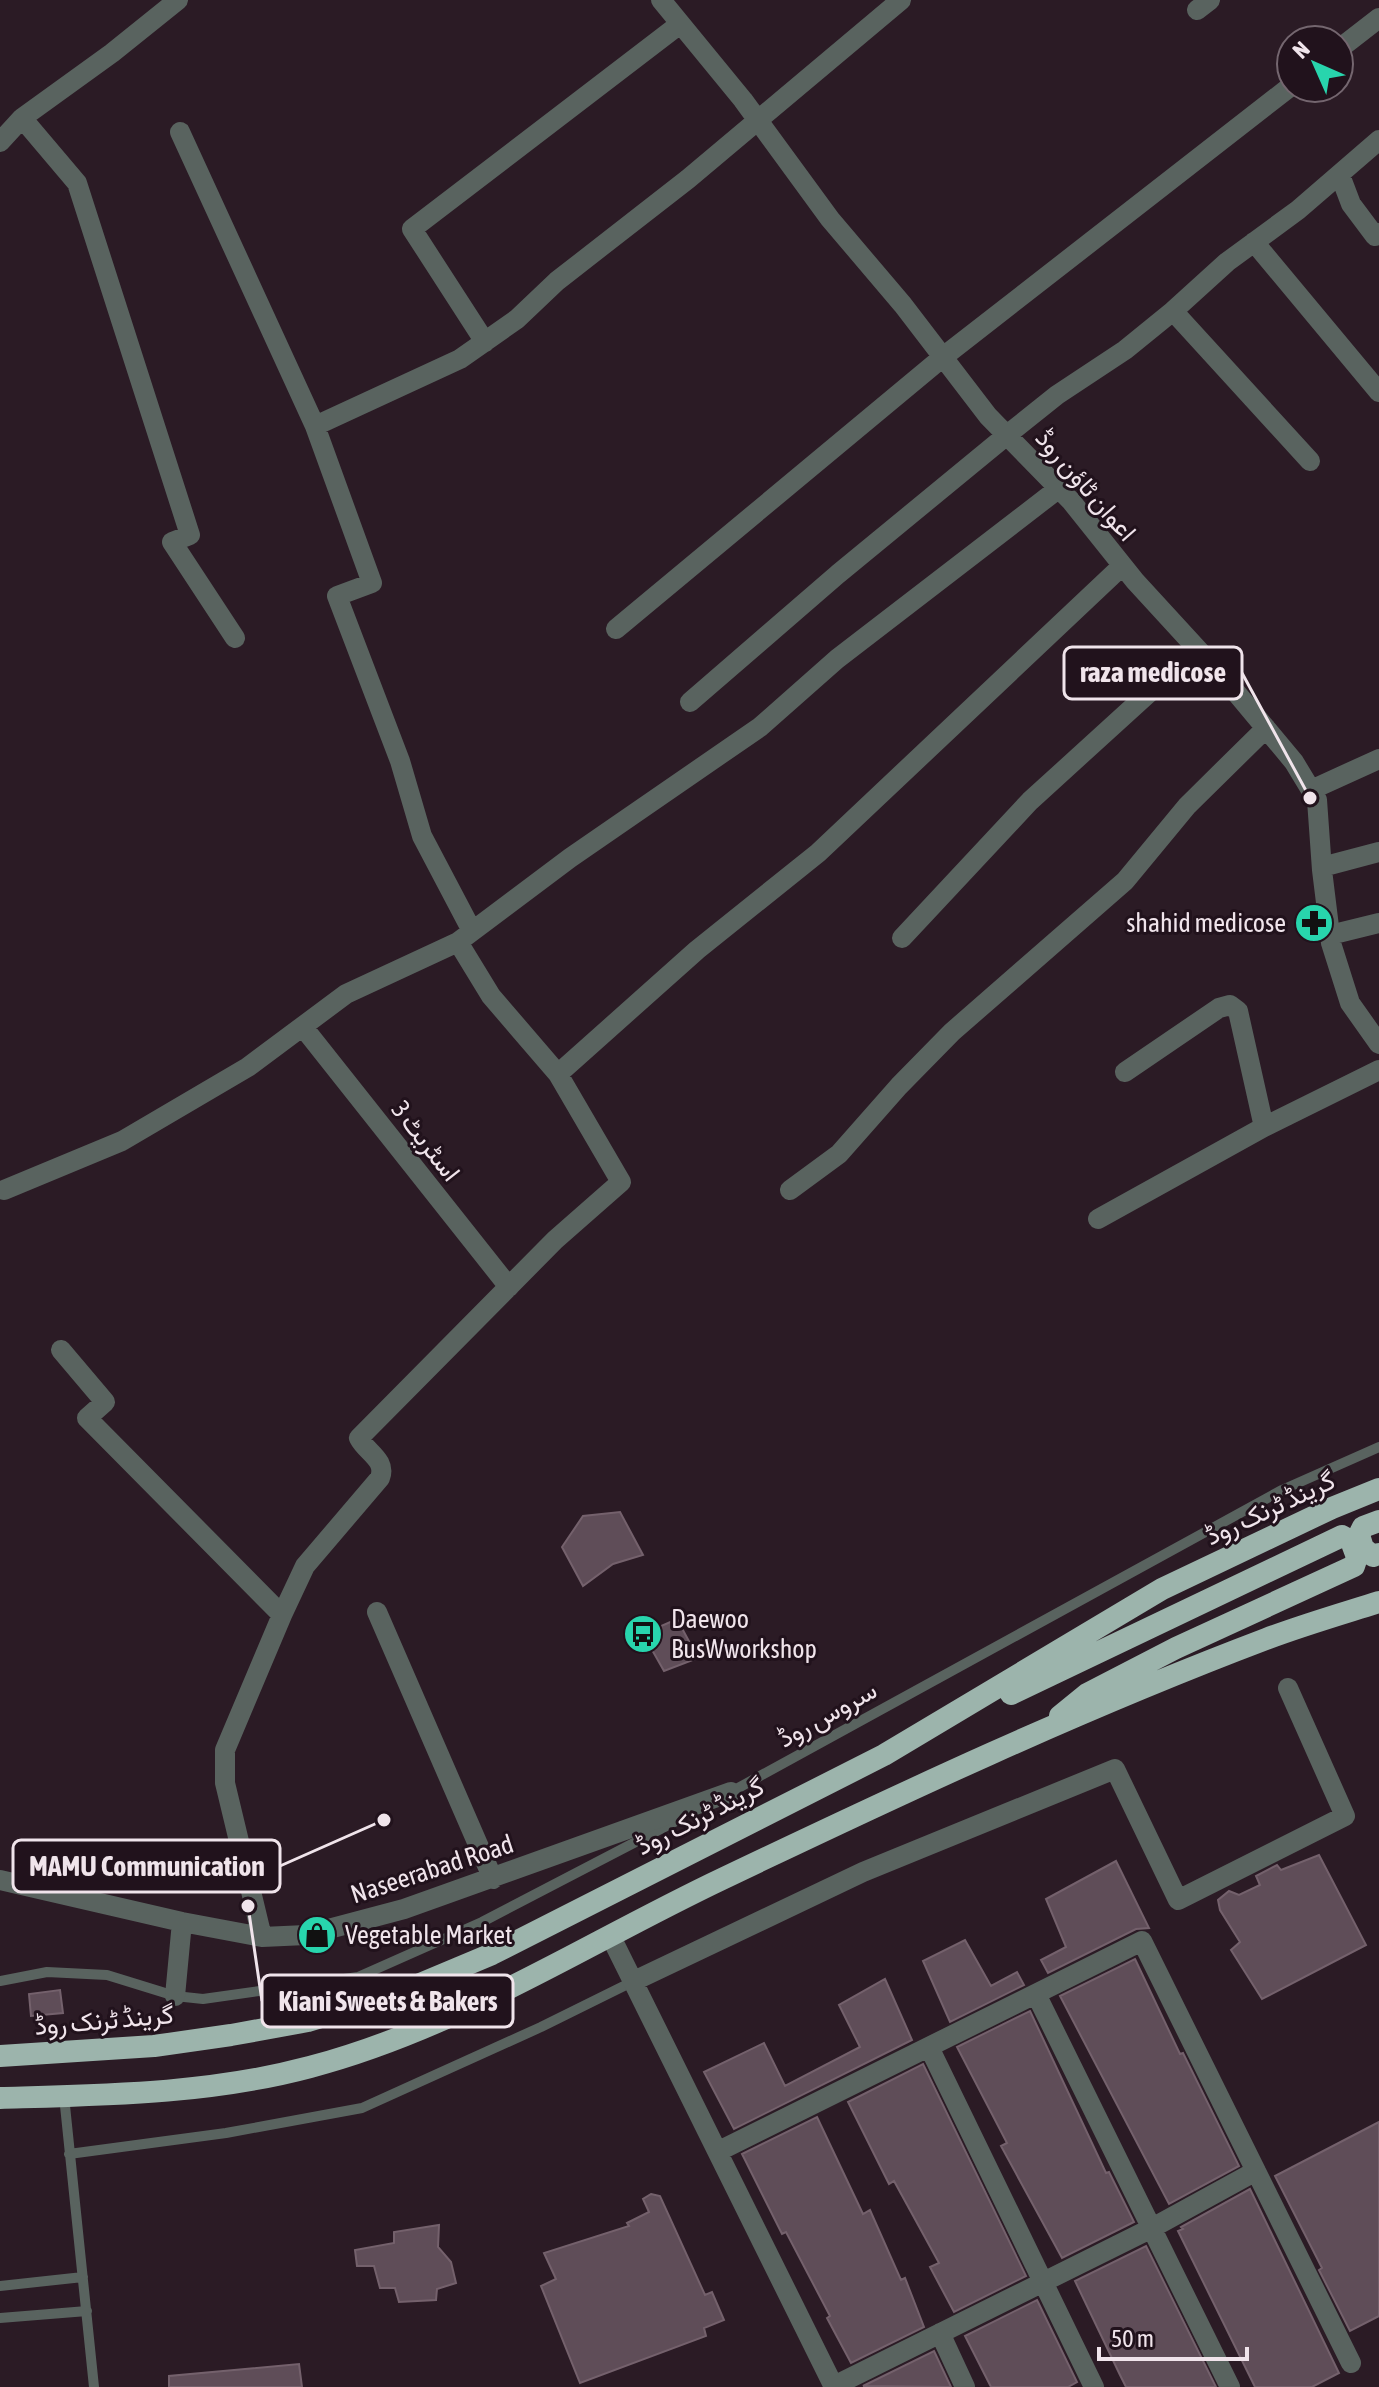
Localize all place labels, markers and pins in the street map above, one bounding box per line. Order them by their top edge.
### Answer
callout: raza medicose [1064,647,1242,699]
pharmacy icon: shahid medicose [1293,902,1335,944]
place label: shahid medicose [1126,908,1286,938]
place label: Daewoo BusWworkshop [671,1604,817,1664]
bus stop icon: Daewoo BusWworkshop [622,1613,664,1655]
callout: MAMU Communication [13,1840,280,1892]
shop icon: Vegetable Market [296,1914,338,1956]
place label: Vegetable Market [345,1920,513,1950]
callout: Kiani Sweets & Bakers [262,1975,513,2027]

